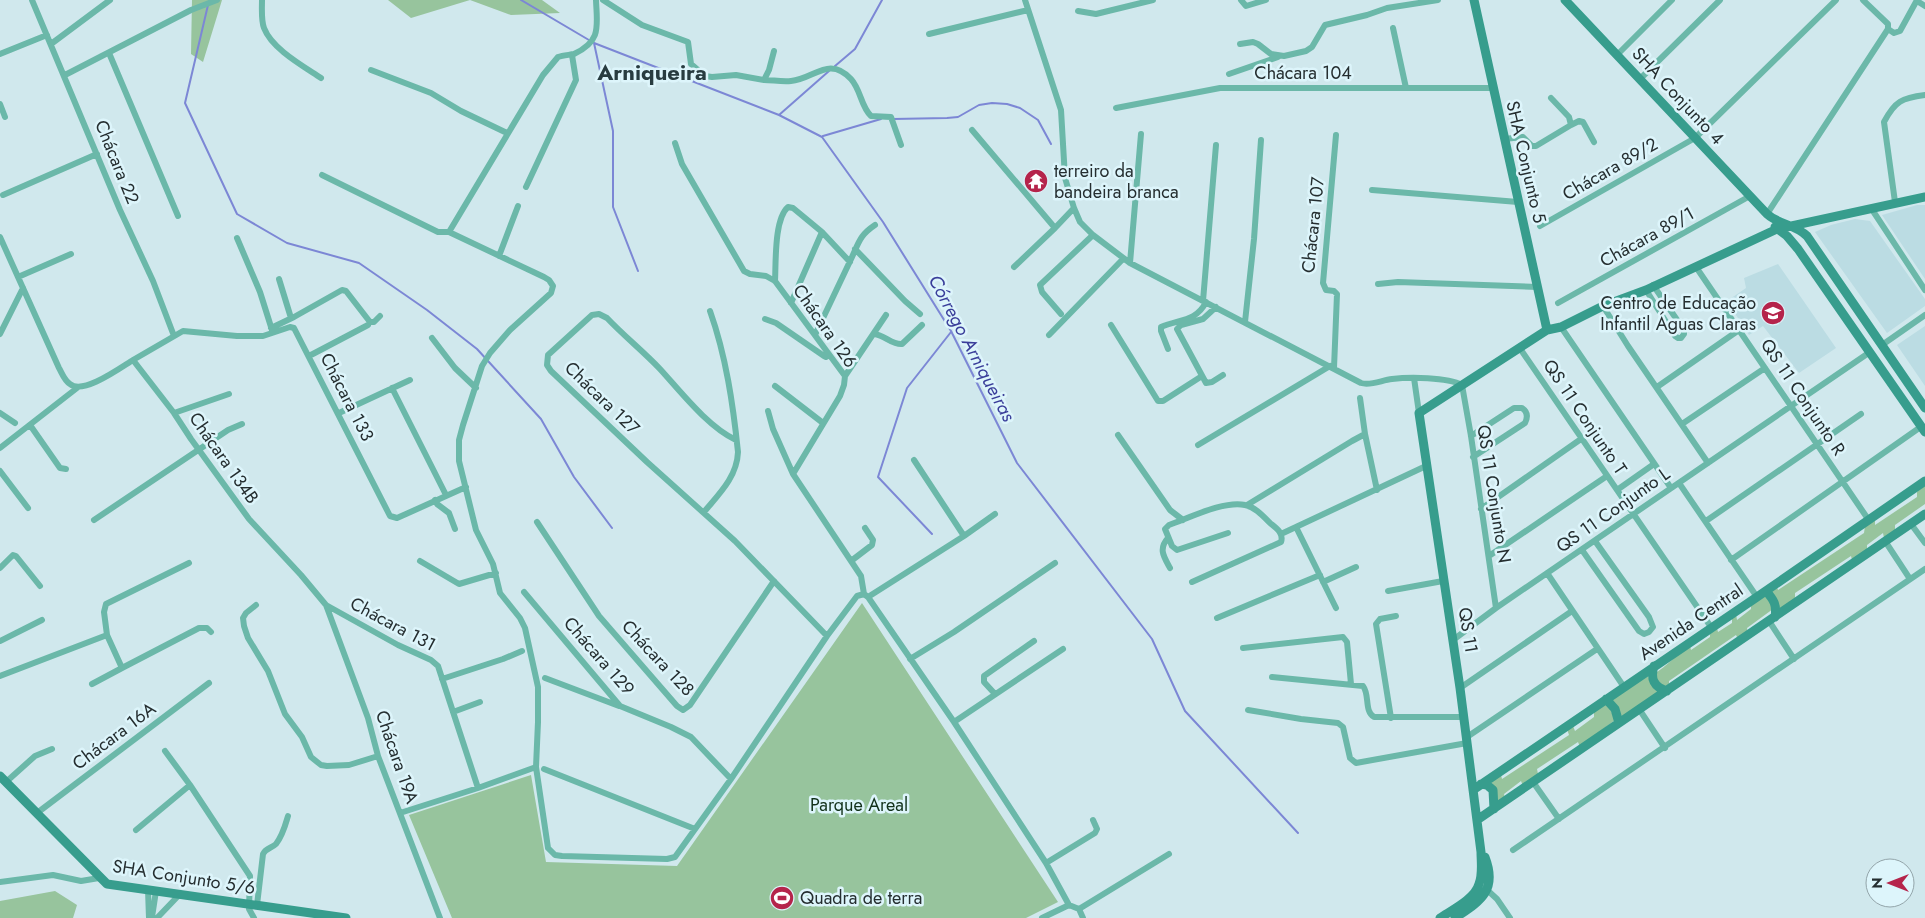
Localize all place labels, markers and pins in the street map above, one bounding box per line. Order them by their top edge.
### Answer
place label: terreiro da bandeira branca [1054,158,1179,205]
temple icon: terreiro da bandeira branca [1023,168,1049,194]
place label: Centro de Educação Infantil Águas Claras [1600,290,1756,337]
school or university icon: Centro de Educação Infantil Águas Claras [1760,300,1786,326]
sports icon: Quadra de terra [769,885,795,911]
place label: Quadra de terra [800,885,922,911]

